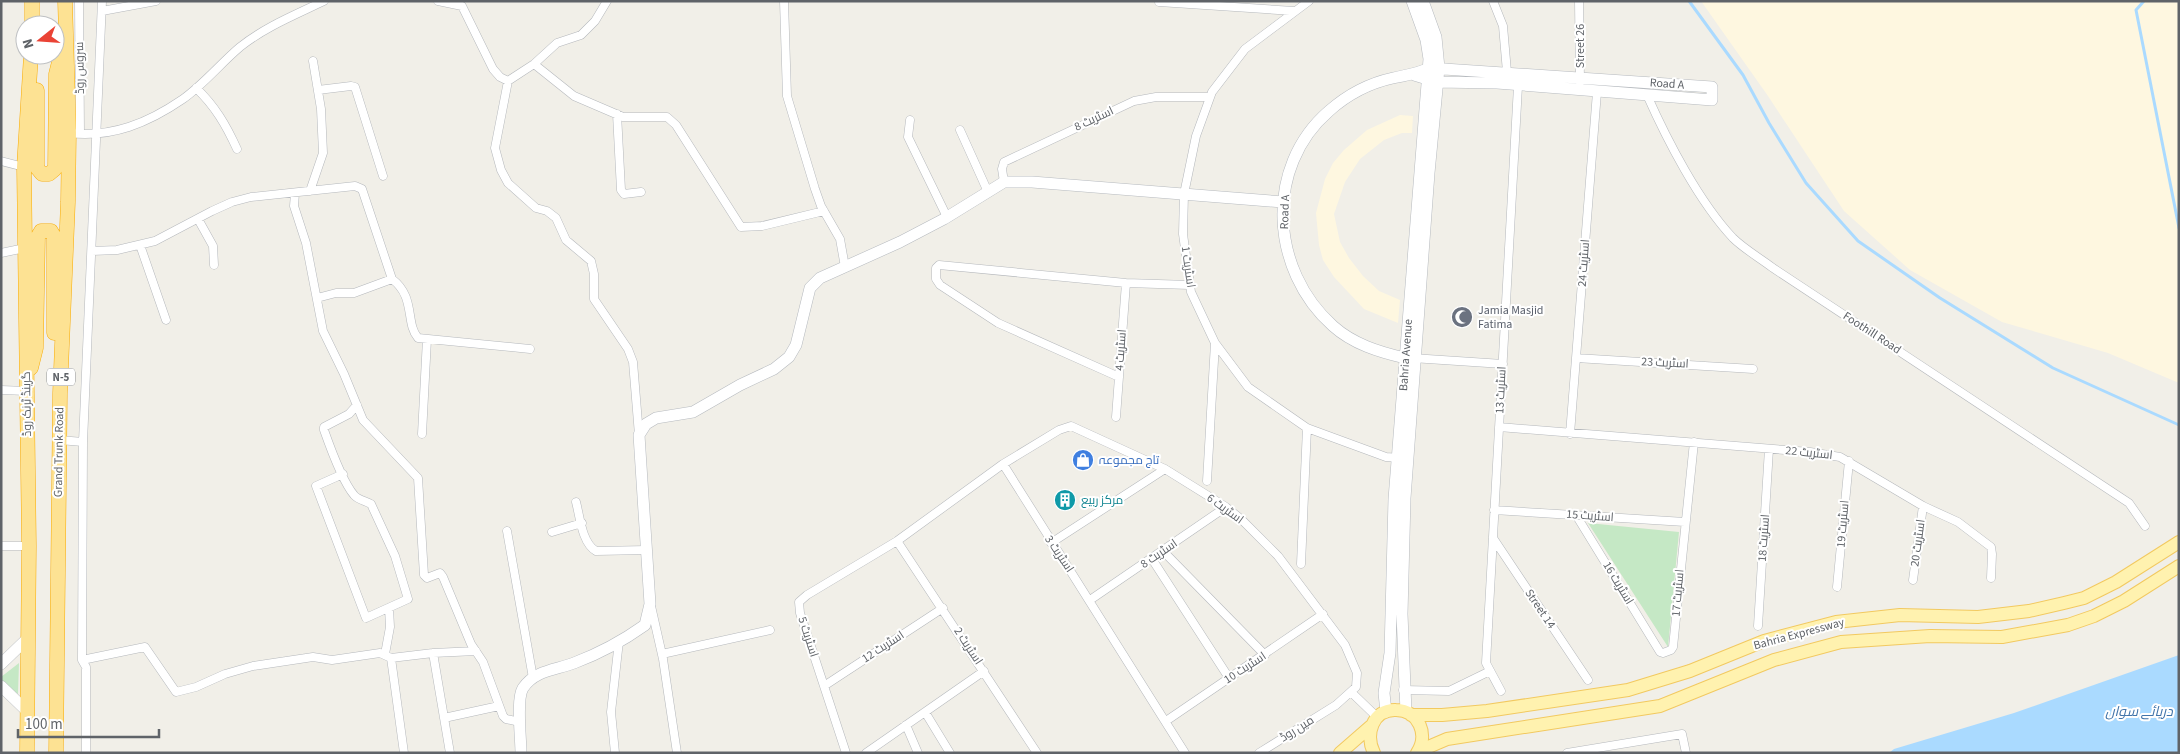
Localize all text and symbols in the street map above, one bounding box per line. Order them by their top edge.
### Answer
north arrow [15,15,65,65]
street label: Street 26 [1572,24,1589,68]
text: N [18,36,39,51]
street label: سروس روڈ [71,42,89,94]
street label: Road A [1649,74,1685,94]
street label: اسٹریٹ 8 [1072,102,1116,136]
street label: Road A [1276,194,1294,230]
street label: اسٹریٹ 24 [1574,239,1594,287]
street label: اسٹریٹ 1 [1177,245,1199,289]
place label: Jamia Masjid Fatima [1478,302,1544,333]
mosque icon: Jamia Masjid Fatima [1450,305,1474,329]
street label: Foothill Road [1840,308,1904,358]
street label: Bahria Avenue [1395,318,1417,392]
street label: اسٹریٹ 4 [1111,329,1131,371]
street label: اسٹریٹ 23 [1641,353,1689,373]
street label: اسٹریٹ 13 [1491,366,1511,414]
road number: N-5 [47,368,75,386]
street label: گرینڈ ٹرنک روڈ [18,371,36,437]
street label: Grand Trunk Road [50,407,68,497]
street label: اسٹریٹ 22 [1784,442,1834,464]
shop icon: تاج مجموعہ [1071,448,1095,472]
place label: تاج مجموعہ [1099,452,1160,469]
building icon: مرکز ربیع [1053,488,1077,512]
street label: اسٹریٹ 6 [1203,490,1247,528]
place label: مرکز ربیع [1081,492,1123,509]
street label: اسٹریٹ 19 [1832,500,1854,548]
street label: اسٹریٹ 15 [1566,506,1614,526]
street label: اسٹریٹ 18 [1754,514,1774,562]
street label: اسٹریٹ 20 [1906,518,1930,568]
street label: اسٹریٹ 3 [1040,532,1078,576]
street label: اسٹریٹ 8 [1137,535,1181,573]
street label: اسٹریٹ 16 [1598,558,1638,608]
street label: اسٹریٹ 17 [1667,569,1689,617]
street label: Street 14 [1521,586,1559,632]
street label: Bahria Expressway [1752,614,1847,654]
street label: اسٹریٹ 5 [793,615,823,659]
street label: اسٹریٹ 2 [950,624,986,668]
street label: اسٹریٹ 12 [858,627,908,667]
street label: اسٹریٹ 10 [1220,648,1270,688]
water label: دریائے سواں [2105,702,2174,722]
scale bar [18,706,159,738]
street label: مین روڈ [1277,712,1317,746]
text: 100 m [25,714,63,735]

